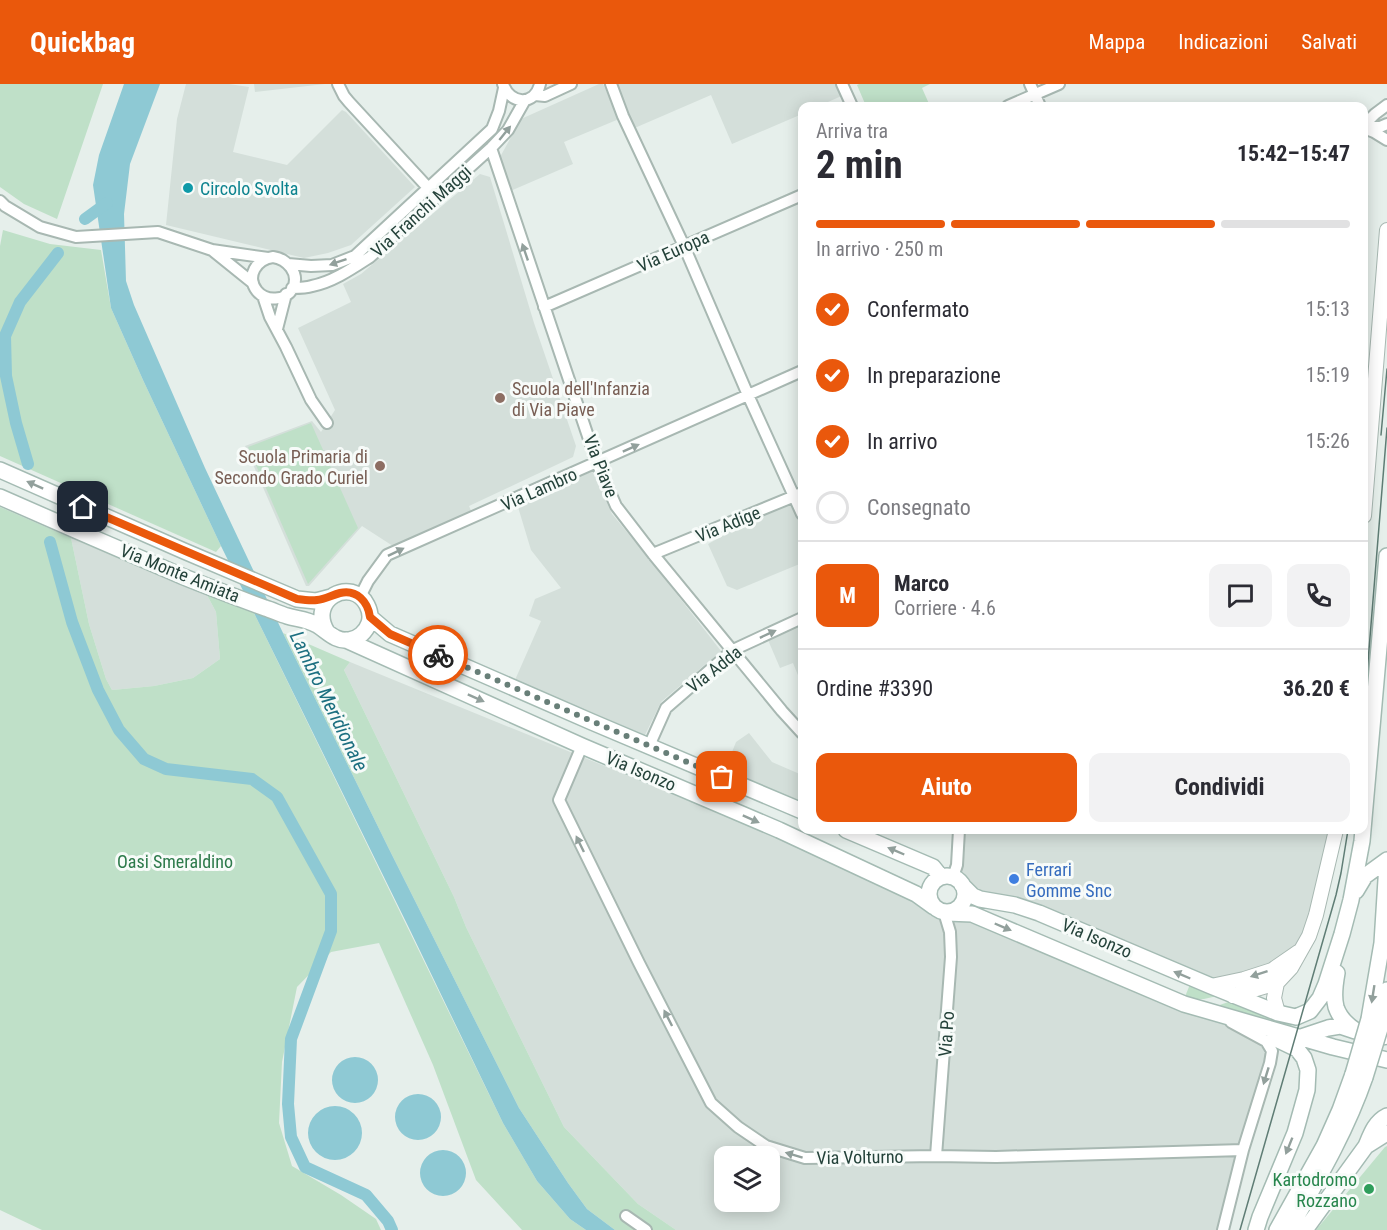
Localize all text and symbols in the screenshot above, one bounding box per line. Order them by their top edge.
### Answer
text: Quickbag [30,26,135,59]
text: Mappa [1089,30,1145,54]
text: Indicazioni [1178,30,1268,54]
text: Salvati [1301,30,1357,54]
text: Arriva tra [816,119,888,143]
one-way arrow [498,125,510,140]
text: 15:42–15:47 [1237,141,1350,166]
text: 2 min [816,142,903,188]
street label: Via Franchi Maggi [367,161,475,261]
place label: Circolo Svolta [200,178,298,199]
marker: Circolo Svolta [181,181,195,195]
street label: Via Europa [634,226,712,276]
text: In arrivo · 250 m [816,237,943,261]
one-way arrow [520,243,530,261]
one-way arrow [329,258,347,268]
icon: check [816,293,849,326]
text: Confermato [867,297,969,322]
text: 15:13 [1306,297,1350,321]
icon: check [816,359,849,392]
text: In preparazione [867,363,1001,388]
text: 15:19 [1306,363,1350,387]
place label: Scuola dell'Infanzia di Via Piave [512,378,650,420]
marker: Scuola dell'Infanzia di Via Piave [493,391,507,405]
icon: check [816,425,849,458]
text: In arrivo [867,429,938,454]
text: 15:26 [1306,429,1350,453]
street label: Via Piave [579,432,623,500]
one-way arrow [623,443,641,453]
place label: Scuola Primaria di Secondo Grado Curiel [214,446,368,488]
marker: Scuola Primaria di Secondo Grado Curiel [373,459,387,473]
street label: Via Lambro [498,463,580,515]
one-way arrow [26,481,43,490]
pin [57,481,108,532]
icon: home [66,490,99,523]
text: Consegnato [867,495,971,520]
street label: Via Adige [693,502,763,546]
street label: Via Monte Amiata [117,540,243,606]
one-way arrow [387,548,404,557]
button: chat [1209,564,1272,627]
button: phone [1287,564,1350,627]
text: Marco [894,571,949,596]
text: M [839,583,856,608]
text: Corriere · 4.6 [894,596,996,620]
courier [408,625,468,685]
water label: Lambro Meridionale [285,627,373,775]
one-way arrow [759,630,776,639]
icon: bike [422,639,455,672]
street label: Via Adda [682,641,746,697]
text: Ordine #3390 [816,676,933,701]
text: 36.20 € [1283,676,1350,701]
one-way arrow [467,694,485,704]
street label: Via Isonzo [603,747,679,795]
pin [696,751,747,802]
button: Aiuto [816,753,1077,822]
button: Condividi [1089,753,1350,822]
icon: bag [705,760,738,793]
one-way arrow [742,814,759,823]
one-way arrow [576,835,586,853]
one-way arrow [887,846,905,855]
park label: Oasi Smeraldino [117,851,233,872]
place label: Ferrari Gomme Snc [1026,859,1112,901]
marker: Ferrari Gomme Snc [1007,872,1021,886]
street label: Via Isonzo [1059,914,1135,962]
one-way arrow [994,923,1012,932]
one-way arrow [1173,970,1191,979]
one-way arrow [1250,970,1268,980]
one-way arrow [1369,984,1378,1003]
one-way arrow [663,1010,672,1027]
street label: Via Po [934,1010,958,1058]
one-way arrow [1261,1067,1270,1085]
one-way arrow [1284,1137,1294,1155]
map controls [714,1146,780,1212]
button: layers [714,1146,780,1212]
street label: Via Volturno [816,1146,904,1168]
one-way arrow [785,1150,803,1159]
place label: Kartodromo Rozzano [1273,1169,1357,1211]
marker: Kartodromo Rozzano [1362,1182,1376,1196]

